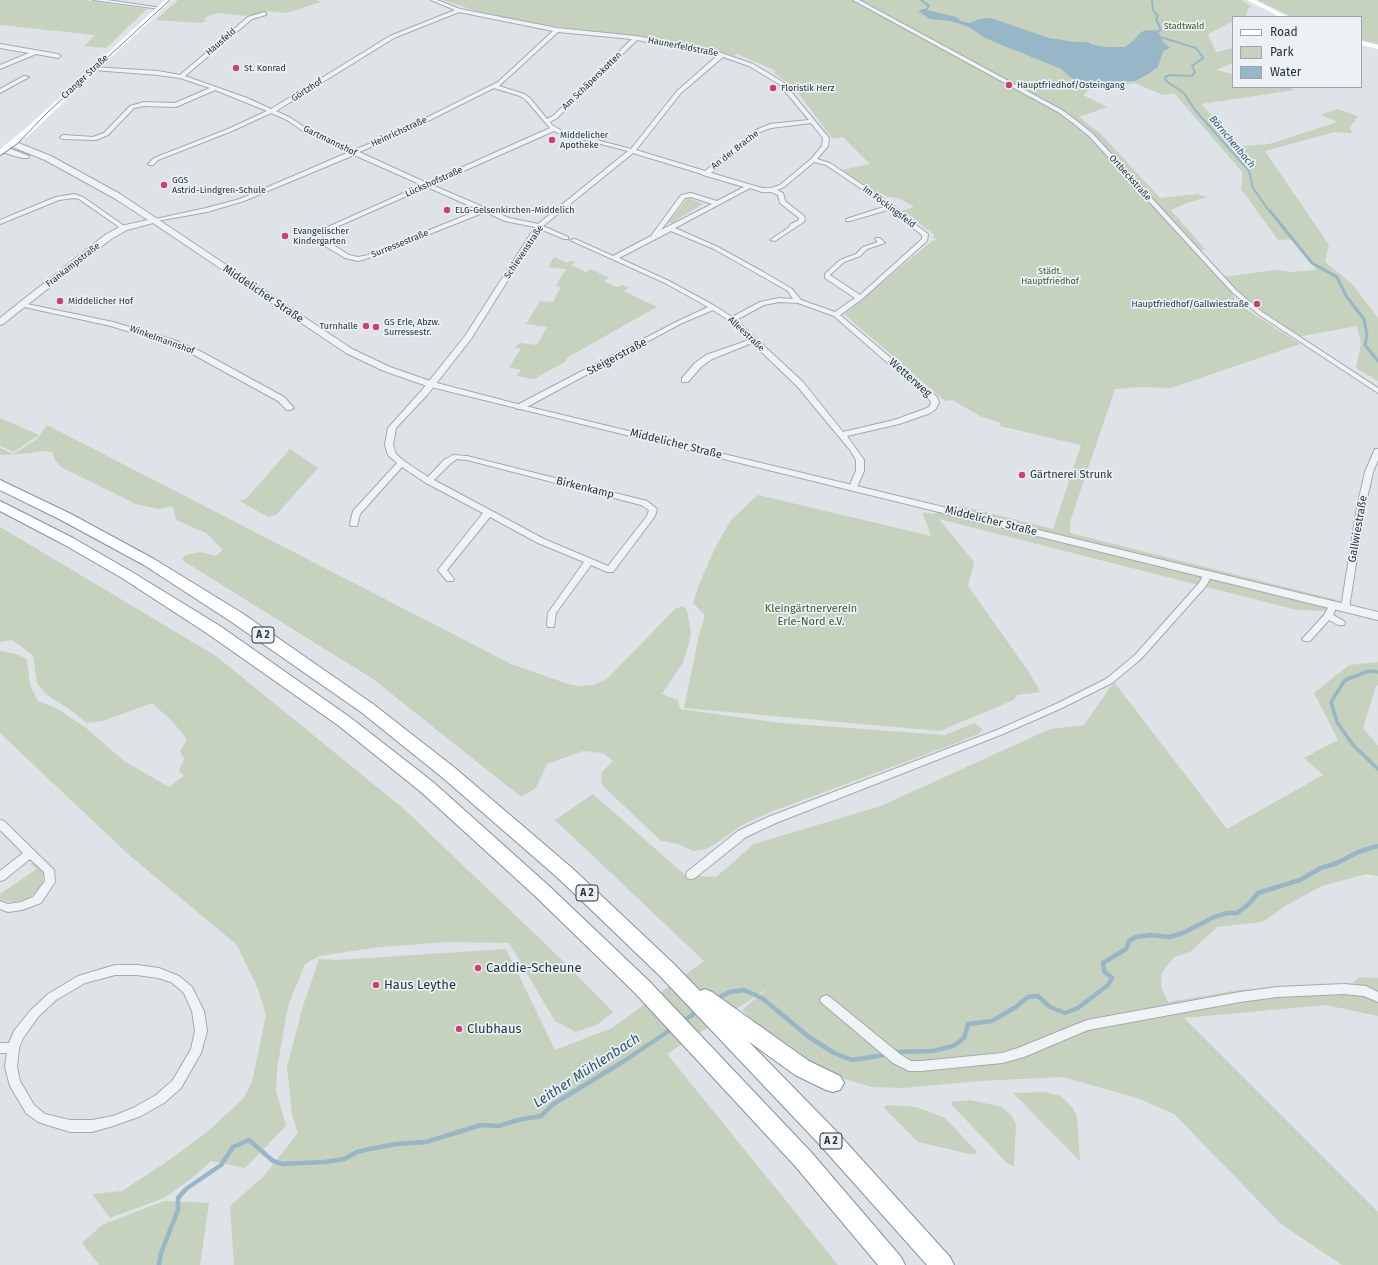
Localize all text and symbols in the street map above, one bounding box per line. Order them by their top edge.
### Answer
legend [1232,16,1362,88]
park label: Stadtwald [1164,21,1204,31]
text: Road [1270,25,1298,39]
street label: Hausfeld [204,26,238,58]
street label: Haunerfeldstraße [647,35,719,59]
text: Park [1270,45,1294,59]
street label: Am Schäperskotten [560,50,624,112]
street label: Cranger Straße [59,53,111,101]
marker: St. Konrad [231,63,241,73]
place label: St. Konrad [244,63,286,73]
text: Water [1270,65,1301,79]
street label: Görtzhof [289,76,325,104]
marker: Hauptfriedhof/Osteingang [1004,80,1014,90]
place label: Hauptfriedhof/Osteingang [1017,80,1125,90]
marker: Floristik Herz [768,83,778,93]
place label: Floristik Herz [781,83,835,93]
water label: Börnchenbach [1207,113,1257,171]
street label: Heinrichstraße [369,114,429,150]
street label: Gartmannshof [301,123,359,159]
street label: An der Brache [709,128,761,172]
place label: Middelicher Apotheke [560,130,608,151]
marker: Middelicher Apotheke [547,135,557,145]
street label: Ortbeckstraße [1107,153,1153,203]
street label: Lückshofstraße [404,164,464,200]
place label: GGS Astrid-Lindgren-Schule [172,175,266,196]
marker: GGS Astrid-Lindgren-Schule [159,180,169,190]
street label: Im Föckingsfeld [860,184,918,230]
marker: ELG-Gelsenkirchen-Middelich [442,205,452,215]
place label: ELG-Gelsenkirchen-Middelich [455,205,574,215]
street label: Schievenstraße [502,223,546,281]
place label: Evangelischer Kindergarten [293,226,349,247]
street label: Surressestraße [370,228,430,260]
marker: Evangelischer Kindergarten [280,231,290,241]
street label: Frankampstraße [44,241,102,289]
street label: Middelicher Straße [220,262,306,326]
park label: Städt. Hauptfriedhof [1021,266,1079,287]
marker: Middelicher Hof [55,296,65,306]
place label: Middelicher Hof [68,296,133,306]
place label: Hauptfriedhof/Gallwiestraße [1132,299,1249,309]
marker: Hauptfriedhof/Gallwiestraße [1252,299,1262,309]
street label: Alleestraße [726,314,766,354]
place label: GS Erle, Abzw. Surressestr. [384,317,440,338]
place label: Turnhalle [320,321,358,331]
marker: Turnhalle [361,321,371,331]
marker: GS Erle, Abzw. Surressestr. [371,322,381,332]
street label: Winkelmannshof [128,323,196,357]
street label: Steigerstraße [585,336,649,378]
street label: Wetterweg [886,356,934,400]
street label: Middelicher Straße [629,426,723,462]
place label: Gärtnerei Strunk [1030,468,1112,482]
marker: Gärtnerei Strunk [1017,470,1027,480]
street label: Birkenkamp [555,474,615,502]
street label: Gallwiestraße [1346,495,1370,563]
street label: Middelicher Straße [944,503,1038,539]
park label: Kleingärtnerverein Erle-Nord e.V. [765,602,857,628]
road number: A 2 [252,627,274,643]
road number: A 2 [576,885,598,901]
place label: Caddie-Scheune [486,960,582,976]
marker: Caddie-Scheune [473,963,483,973]
place label: Haus Leythe [384,977,456,993]
marker: Haus Leythe [371,980,381,990]
place label: Clubhaus [467,1021,522,1037]
marker: Clubhaus [454,1024,464,1034]
water label: Leither Mühlenbach [530,1030,644,1112]
road number: A 2 [820,1133,842,1149]

